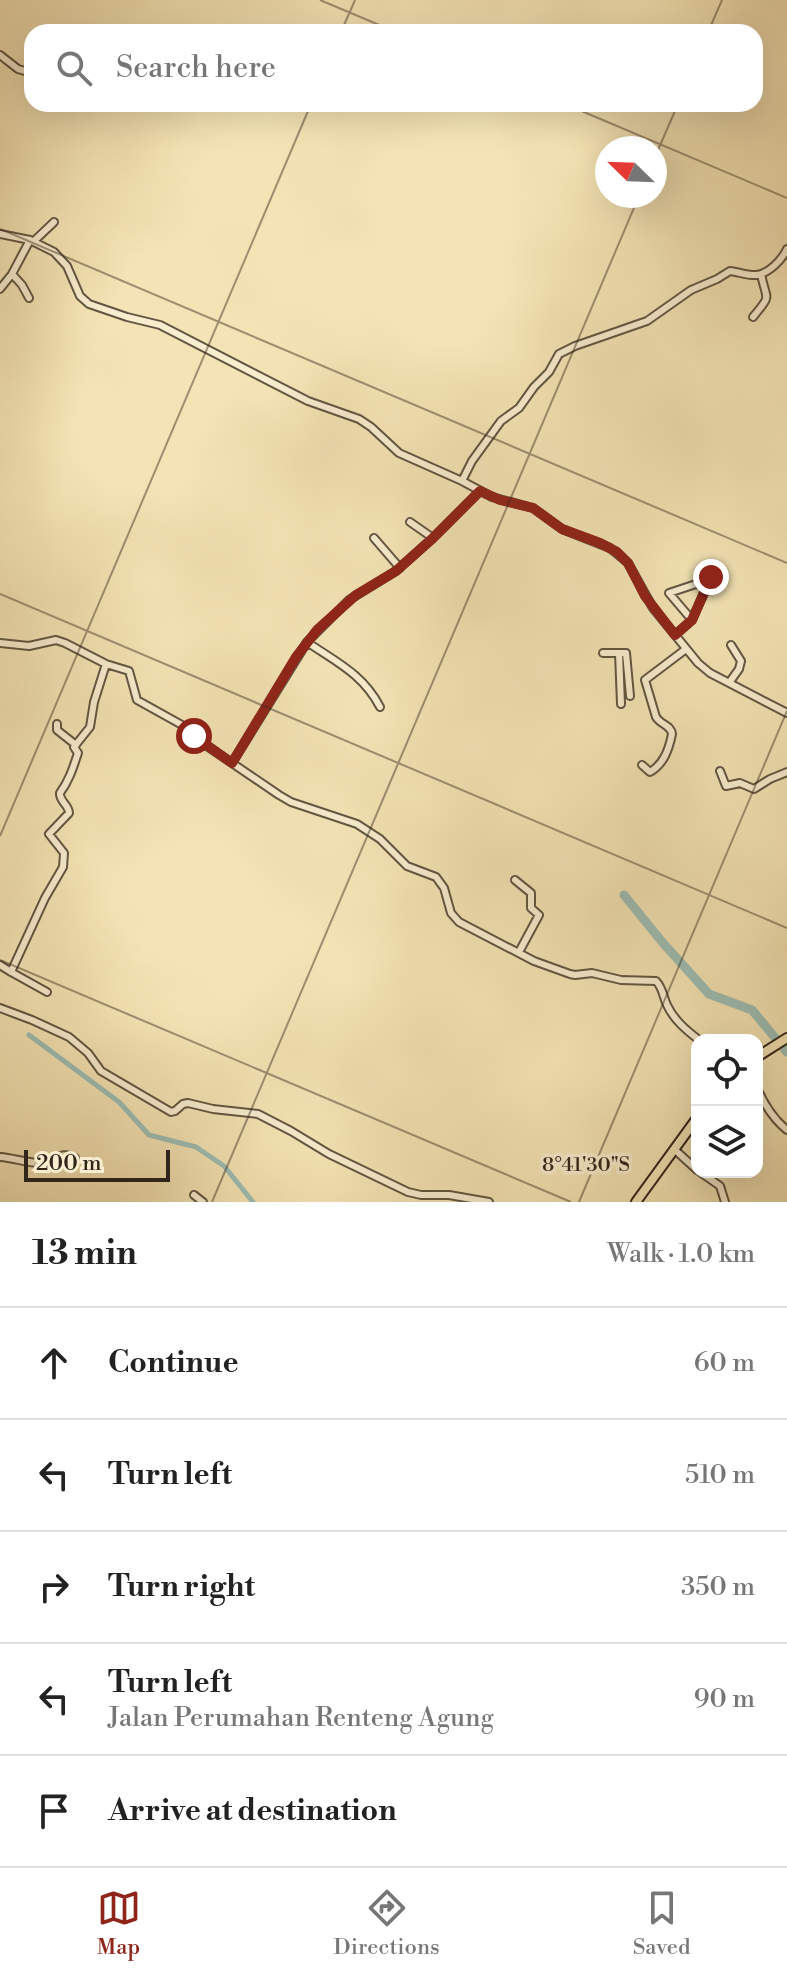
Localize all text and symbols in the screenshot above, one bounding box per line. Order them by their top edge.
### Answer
search box [24,24,763,112]
icon: search [52,46,96,90]
text: Search here [116,49,276,87]
north arrow [595,136,667,208]
route end [693,559,729,595]
route start [176,718,212,754]
map controls [691,1034,763,1178]
button: locate [691,1034,763,1106]
button: layers [691,1106,763,1178]
scale bar [24,1146,170,1182]
text: 200 m [36,1150,102,1177]
text: 8°41'30"S [542,1153,630,1178]
text: 13 min [32,1233,137,1275]
text: Walk · 1.0 km [607,1238,755,1270]
icon: ahead [32,1341,76,1385]
text: Continue [108,1344,239,1382]
text: 60 m [694,1347,755,1379]
icon: left [32,1453,76,1497]
text: Turn left [108,1456,232,1494]
text: 510 m [685,1459,755,1491]
icon: right [32,1565,76,1609]
text: Turn right [108,1568,255,1606]
text: 350 m [681,1571,755,1603]
text: Turn left [108,1664,232,1702]
icon: left [32,1677,76,1721]
text: 90 m [694,1683,755,1715]
text: Jalan Perumahan Renteng Agung [108,1702,494,1734]
icon: arrive [32,1789,76,1833]
text: Arrive at destination [108,1792,397,1830]
tab: Map [97,1886,141,1961]
tab: Directions [334,1886,440,1961]
tab: Saved [633,1886,690,1961]

